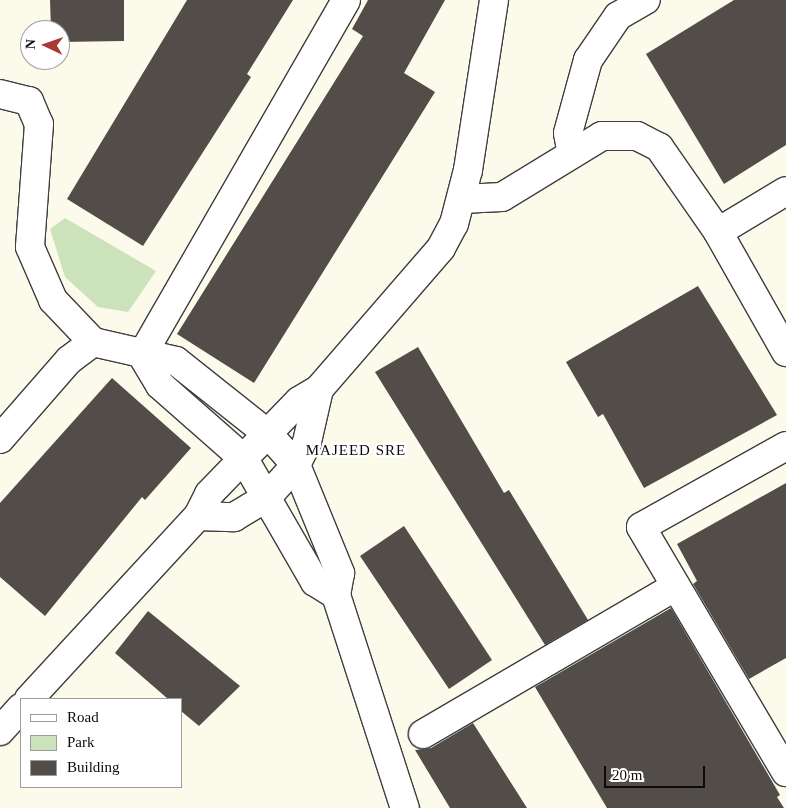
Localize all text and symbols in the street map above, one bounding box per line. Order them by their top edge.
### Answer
north arrow [20,20,70,70]
text: N [23,39,38,50]
district label: MAJEED SRE [305,442,407,460]
legend [20,698,182,788]
text: Road [67,709,99,725]
text: Park [67,734,95,750]
scale bar [606,756,707,788]
text: Building [67,759,120,775]
text: 20 m [612,767,642,783]

